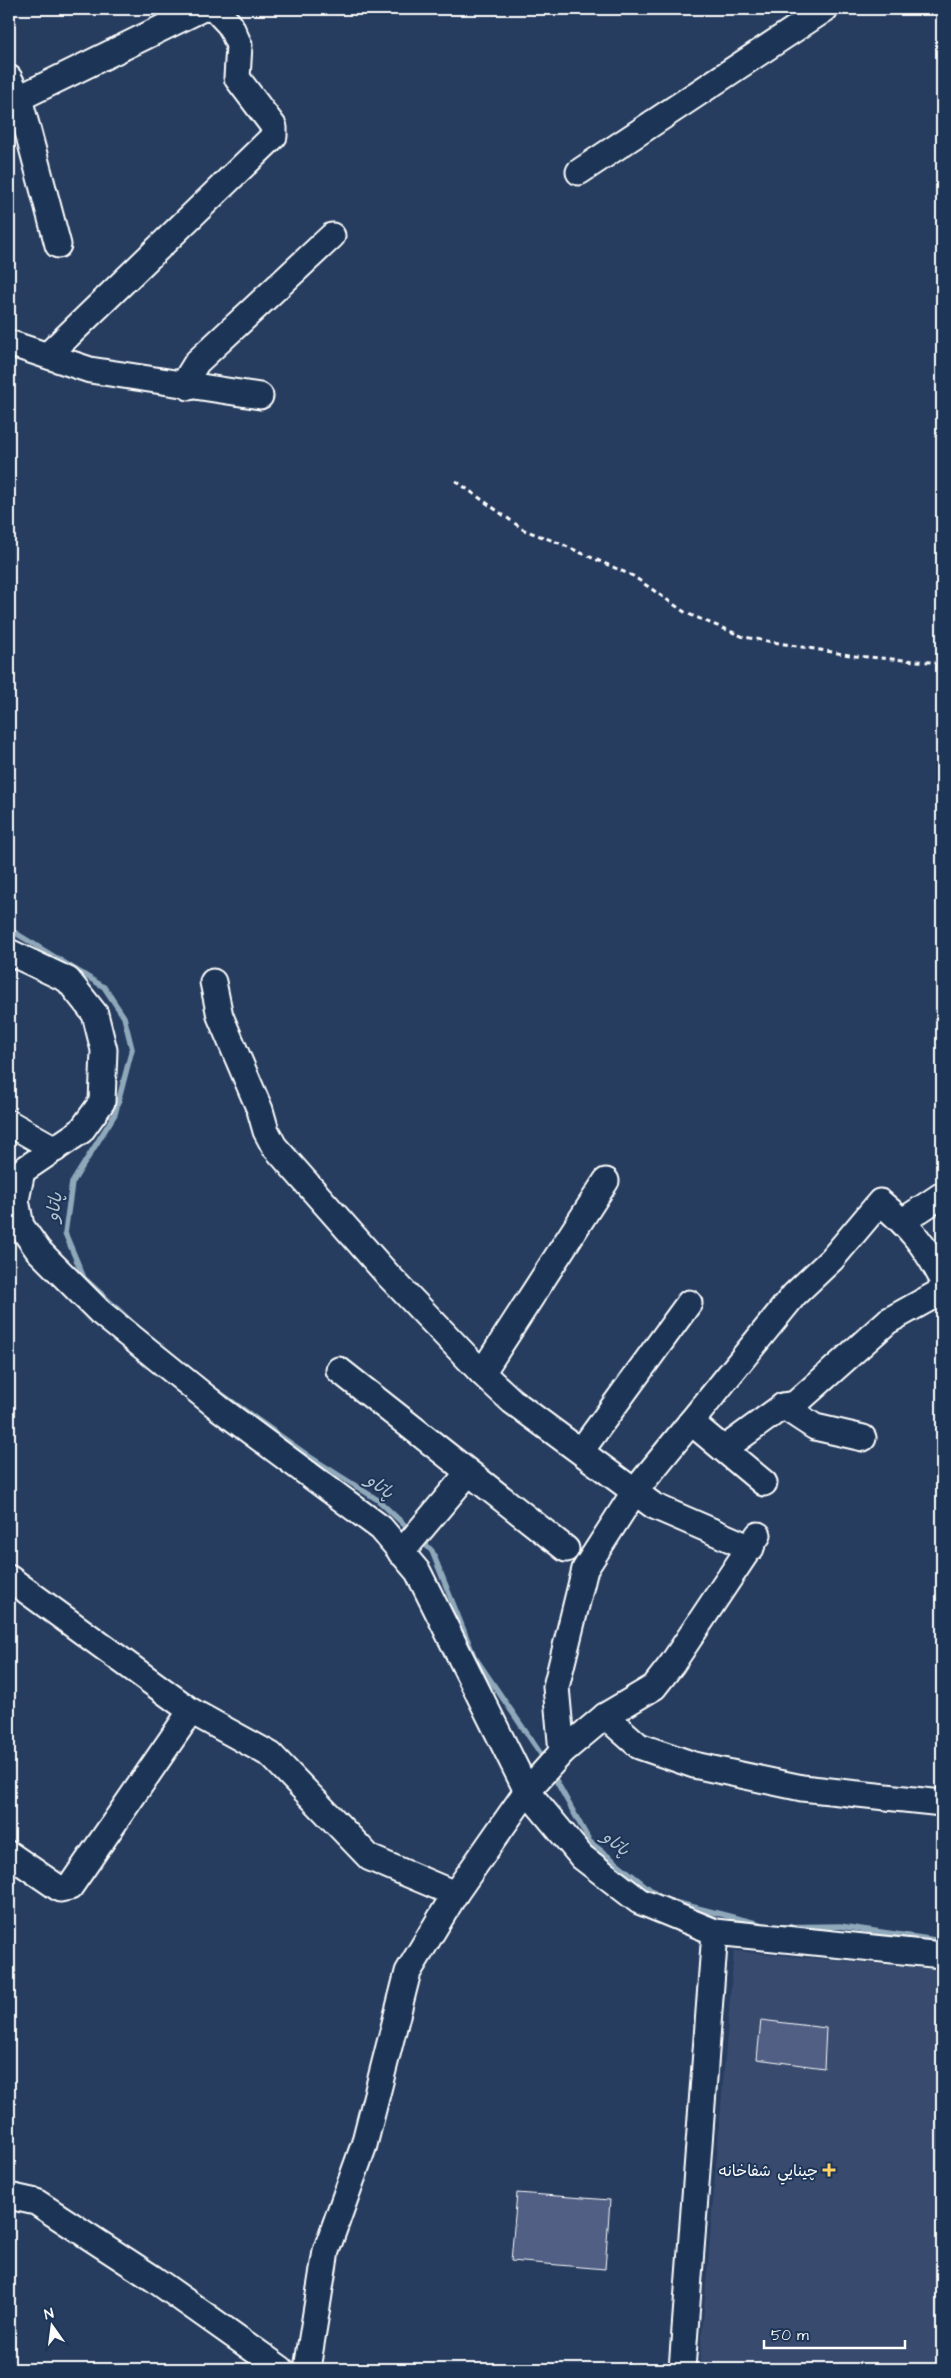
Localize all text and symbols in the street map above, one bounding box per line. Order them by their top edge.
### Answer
water label: پاتاو [40,1190,69,1226]
water label: پاتاو [358,1466,399,1505]
water label: پاتاو [594,1823,635,1863]
place label: چينايي شفاخانه [718,2160,818,2185]
marker: چينايي شفاخانه [822,2163,836,2177]
north arrow [28,2300,78,2350]
text: N [42,2304,56,2325]
scale bar [764,2318,905,2350]
text: 50 m [771,2325,809,2346]

